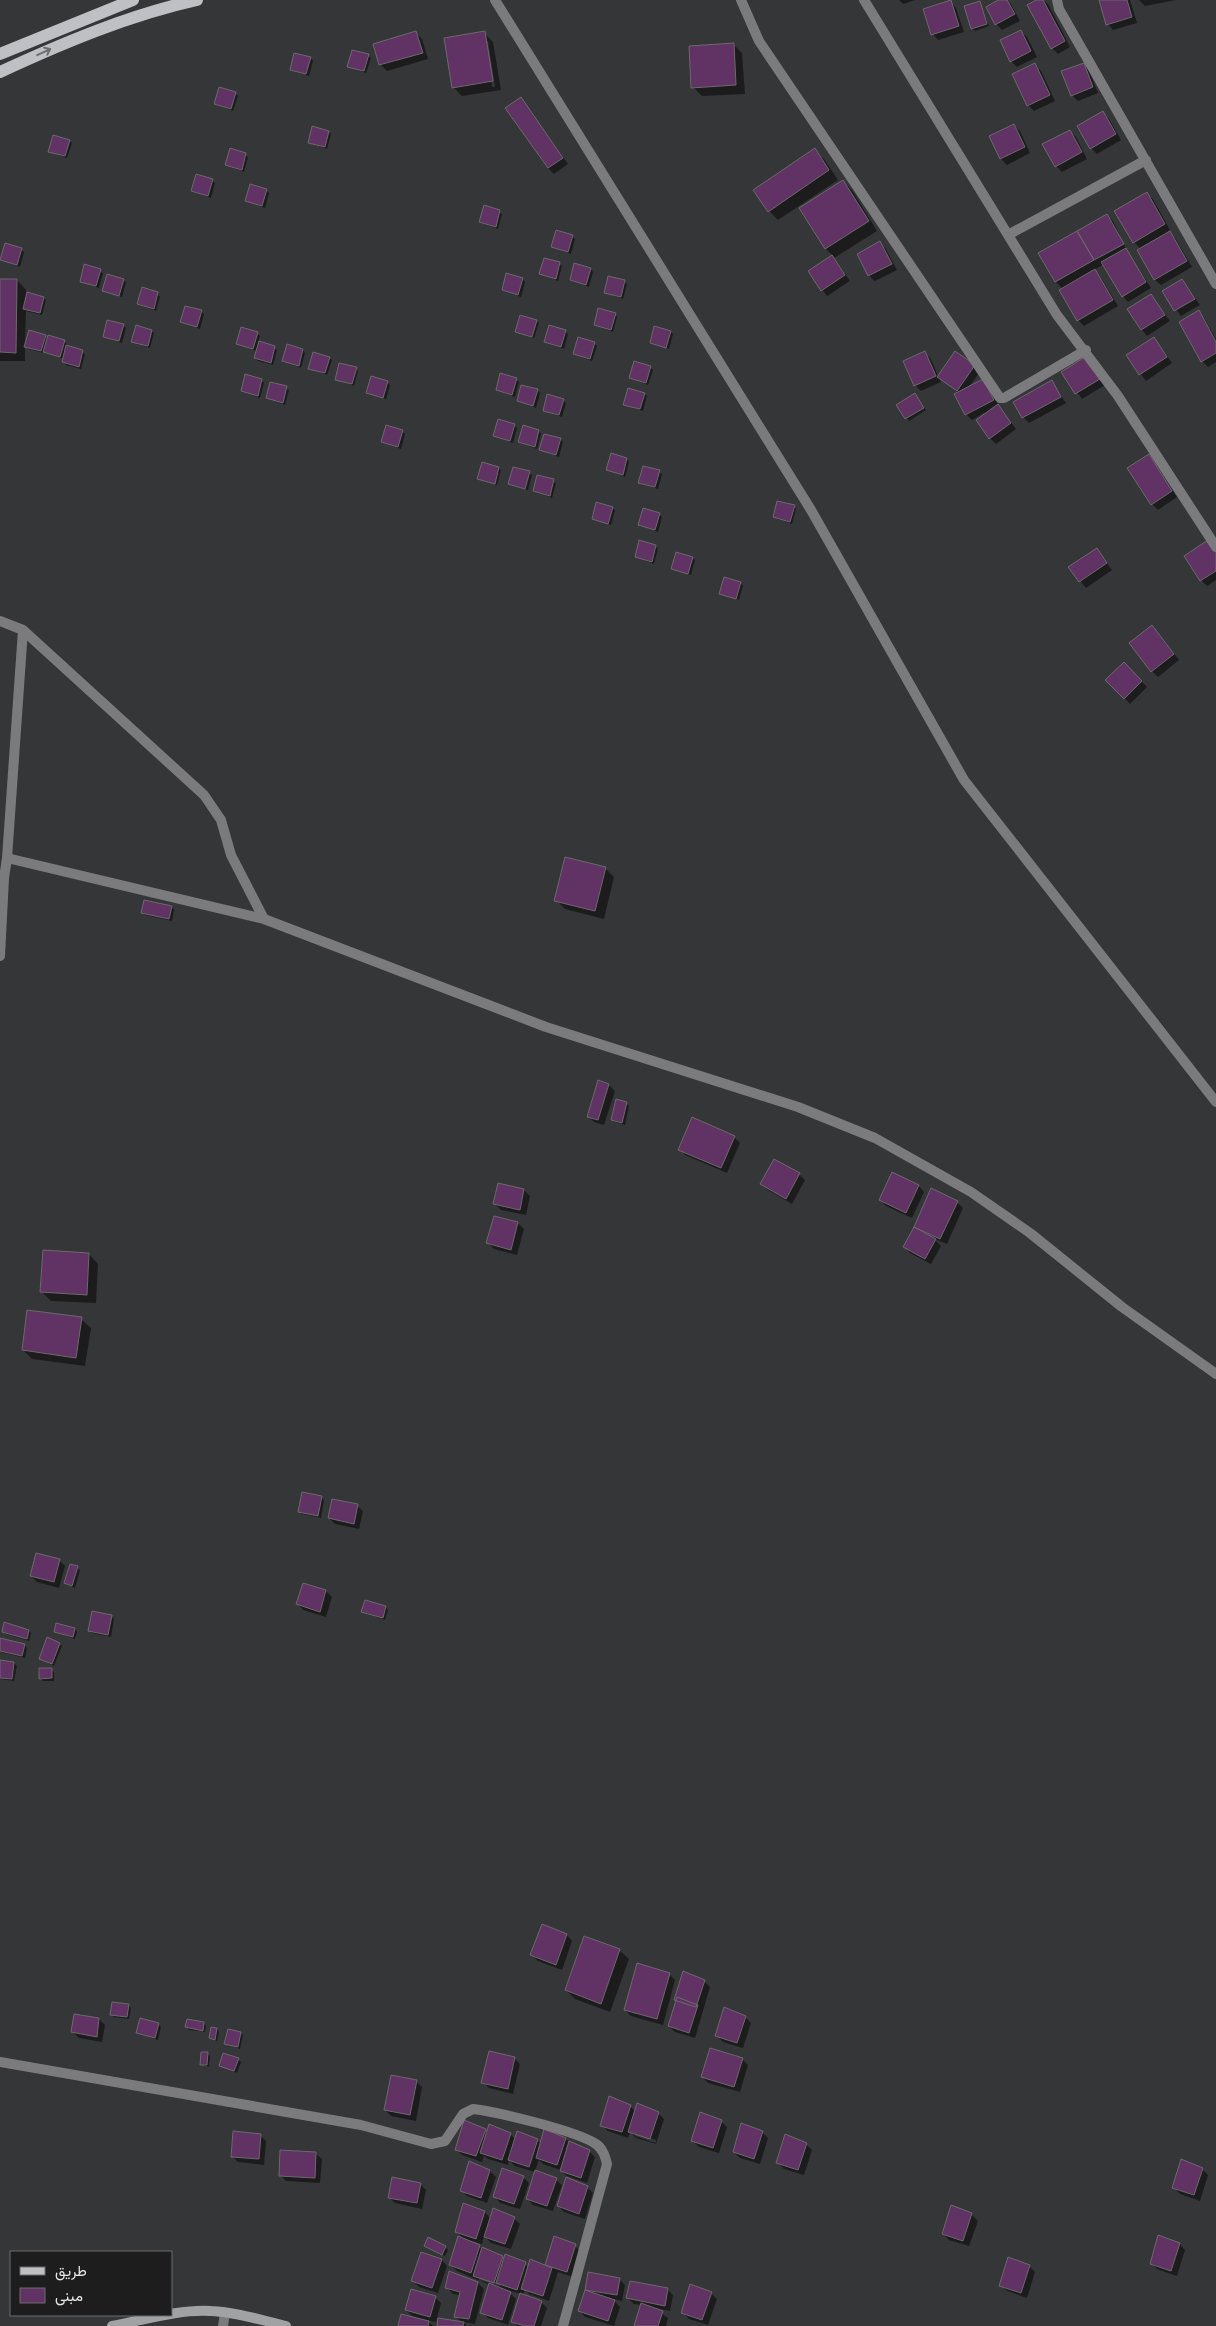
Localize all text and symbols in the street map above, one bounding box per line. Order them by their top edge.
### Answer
one-way arrow [36,47,51,56]
legend [10,2251,172,2316]
text: طريق [55,2260,87,2281]
text: مبنى [55,2285,83,2306]

